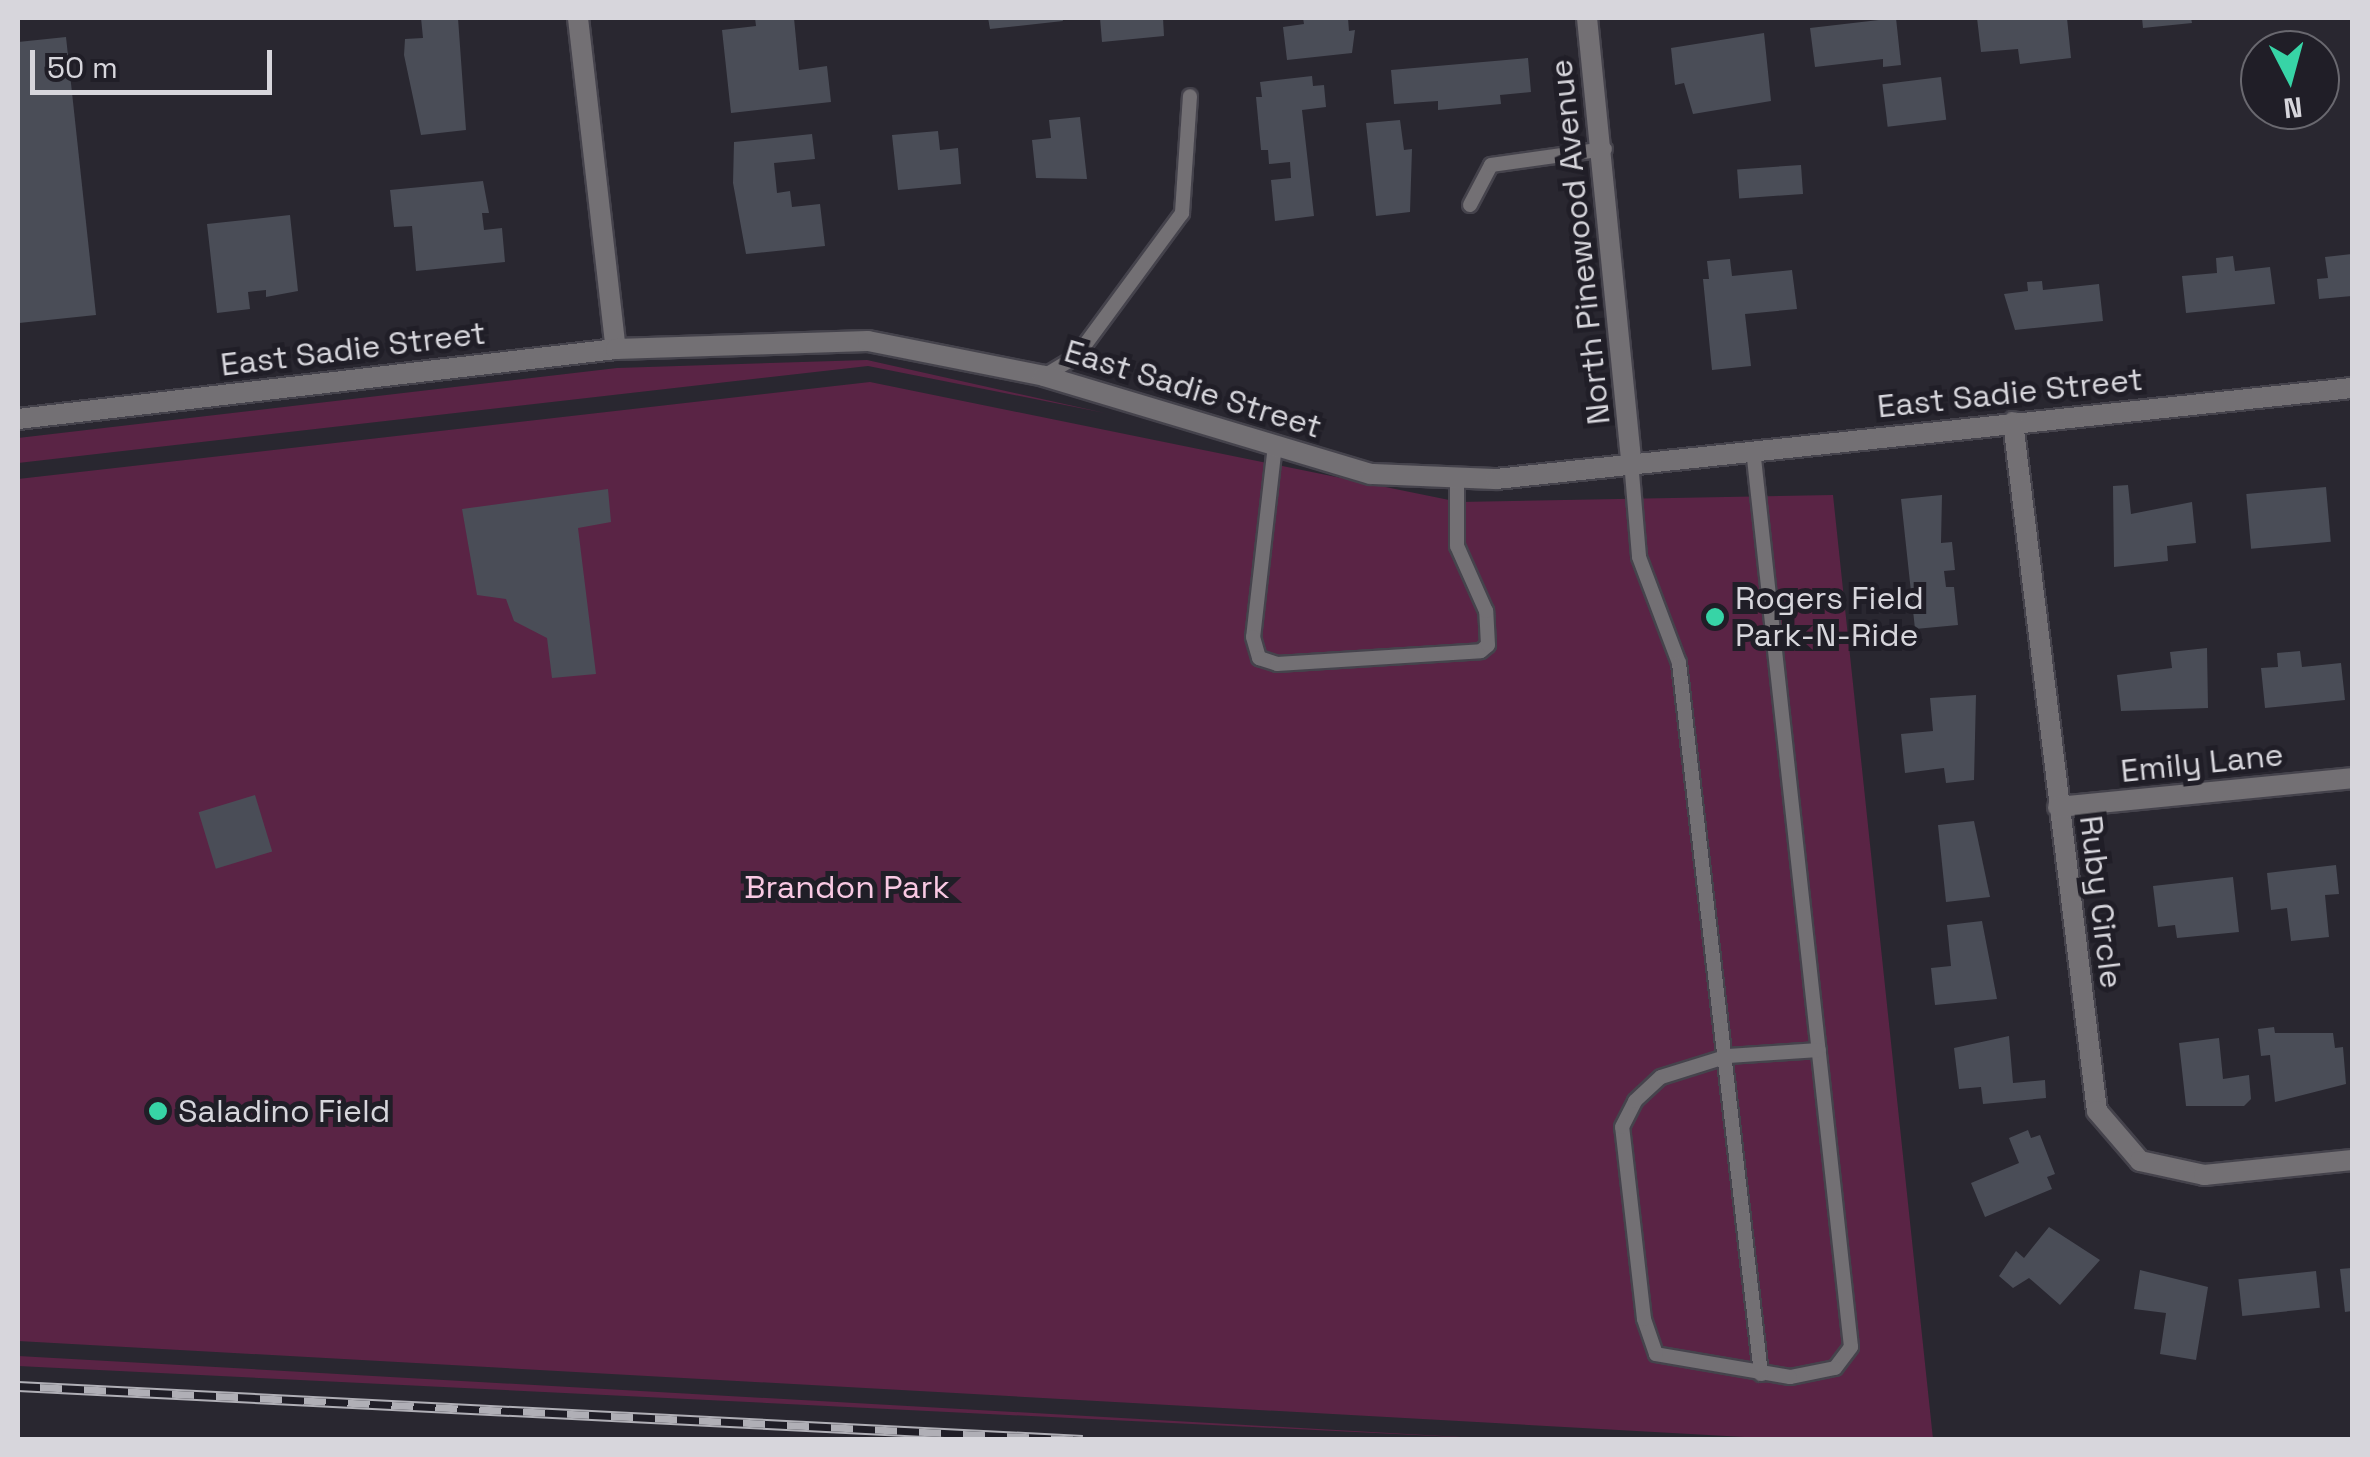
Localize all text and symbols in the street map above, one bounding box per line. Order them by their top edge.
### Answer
scale bar [35,30,278,92]
north arrow [2240,30,2340,130]
text: 50 m [47,48,118,87]
street label: North Pinewood Avenue [1542,57,1618,427]
text: N [2282,89,2304,127]
street label: East Sadie Street [218,314,488,384]
street label: East Sadie Street [1060,332,1326,446]
street label: East Sadie Street [1875,360,2145,426]
place label: Rogers Field Park-N-Ride [1735,580,1924,655]
marker: Rogers Field Park-N-Ride [1704,606,1726,628]
street label: Emily Lane [2119,735,2285,791]
street label: Ruby Circle [2071,813,2131,991]
park label: Brandon Park [744,868,950,906]
place label: Saladino Field [178,1092,390,1130]
marker: Saladino Field [147,1100,169,1122]

